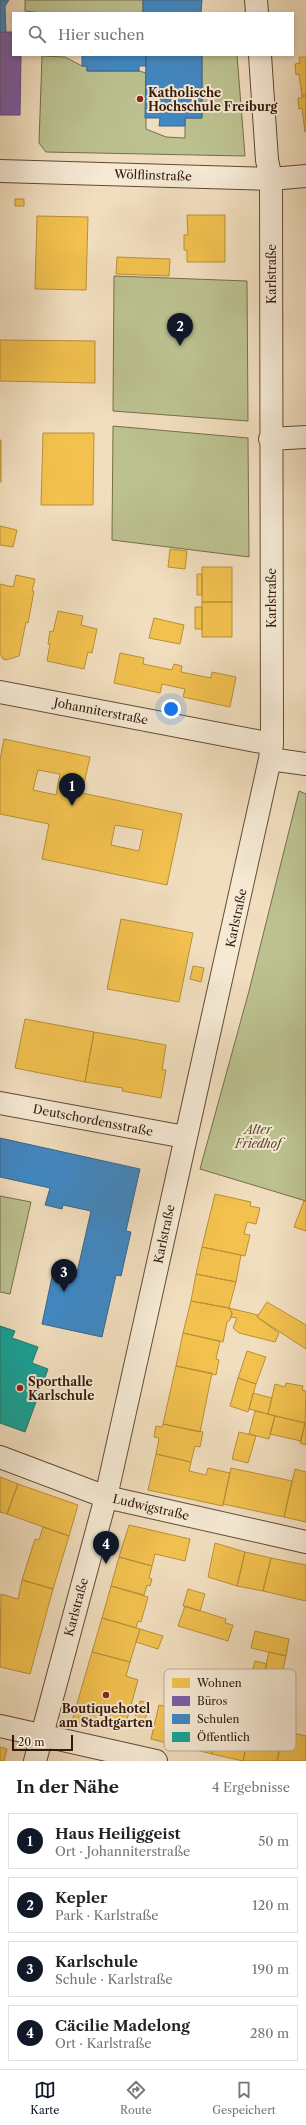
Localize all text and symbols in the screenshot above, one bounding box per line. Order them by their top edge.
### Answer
search box [12,12,294,56]
icon: search [26,23,48,45]
text: Hier suchen [58,25,145,44]
place label: Katholische Hochschule Freiburg [148,85,279,114]
marker: Katholische Hochschule Freiburg [135,94,145,104]
street label: Wölflinstraße [113,166,192,184]
street label: Karlstraße [264,244,279,304]
pin: 2 [167,313,193,346]
street label: Karlstraße [264,568,279,628]
street label: Johanniterstraße [51,694,150,728]
your location [161,699,181,719]
pin: 1 [59,773,85,806]
street label: Karlstraße [222,887,250,949]
street label: Deutschordensstraße [32,1101,155,1139]
park label: Alter Friedhof [234,1122,285,1151]
street label: Karlstraße [150,1203,178,1265]
pin: 3 [51,1259,77,1292]
place label: Sporthalle Karlschule [28,1374,94,1403]
marker: Sporthalle Karlschule [15,1383,25,1393]
street label: Ludwigstraße [111,1491,191,1523]
pin: 4 [93,1531,119,1564]
street label: Karlstraße [61,1576,91,1638]
legend [164,1669,296,1751]
text: Wohnen [196,1676,242,1690]
marker: Boutiquehotel am Stadtgarten [101,1690,111,1700]
text: Büros [197,1694,228,1708]
place label: Boutiquehotel am Stadtgarten [59,1701,154,1730]
text: Schulen [197,1712,239,1726]
text: Öffentlich [197,1729,250,1744]
scale bar [12,1733,73,1752]
text: 20 m [18,1735,44,1749]
text: In der Nähe [16,1777,119,1797]
text: 4 Ergebnisse [212,1779,290,1795]
text: Haus Heiliggeist [55,1824,181,1843]
text: 1 [27,1833,33,1849]
text: 50 m [258,1833,289,1849]
text: Ort · Johanniterstraße [55,1843,190,1859]
text: Kepler [55,1888,107,1907]
text: 2 [26,1897,34,1913]
text: 120 m [252,1897,289,1913]
text: Park · Karlstraße [55,1907,159,1923]
text: Karlschule [55,1952,138,1971]
text: 3 [26,1961,34,1977]
text: 190 m [252,1961,289,1977]
text: Schule · Karlstraße [55,1971,173,1987]
text: Cäcilie Madelong [55,2016,190,2035]
text: 4 [26,2025,34,2041]
text: 280 m [250,2025,289,2041]
text: Ort · Karlstraße [55,2035,152,2051]
tab: Karte [30,2079,59,2117]
tab: Route [120,2079,152,2117]
tab: Gespeichert [212,2079,276,2117]

